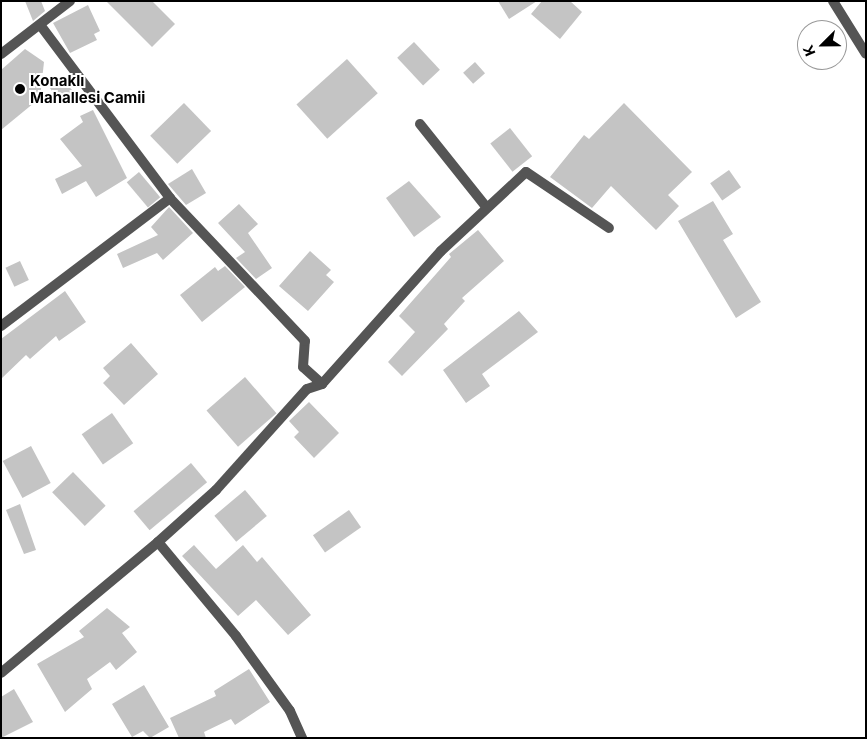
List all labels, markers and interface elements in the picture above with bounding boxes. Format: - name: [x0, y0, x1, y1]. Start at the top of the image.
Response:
- north arrow: [797, 20, 847, 70]
- text: K: [799, 43, 818, 59]
- place label: Konaklı Mahallesi Camii: [30, 71, 145, 106]
- marker: Konaklı Mahallesi Camii: [14, 83, 26, 95]

